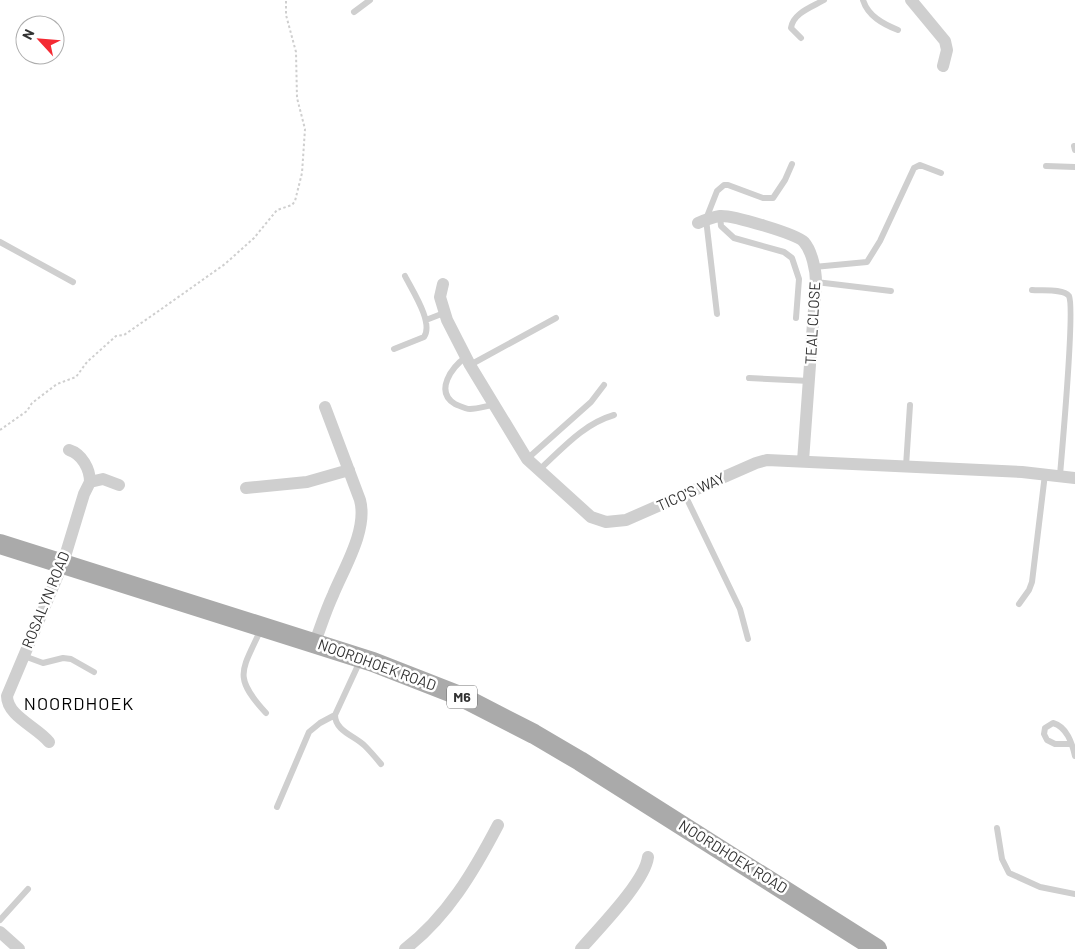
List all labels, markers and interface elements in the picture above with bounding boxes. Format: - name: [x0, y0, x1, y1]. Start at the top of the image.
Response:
- north arrow: [15, 15, 65, 65]
- text: N: [18, 26, 38, 42]
- street label: TEAL CLOSE: [801, 281, 823, 365]
- street label: TICO'S WAY: [654, 468, 728, 514]
- street label: ROSALYN ROAD: [17, 549, 73, 651]
- street label: NOORDHOEK ROAD: [316, 634, 439, 694]
- road number: M6: [447, 686, 477, 709]
- district label: NOORDHOEK: [24, 692, 134, 714]
- street label: NOORDHOEK ROAD: [676, 816, 791, 897]

